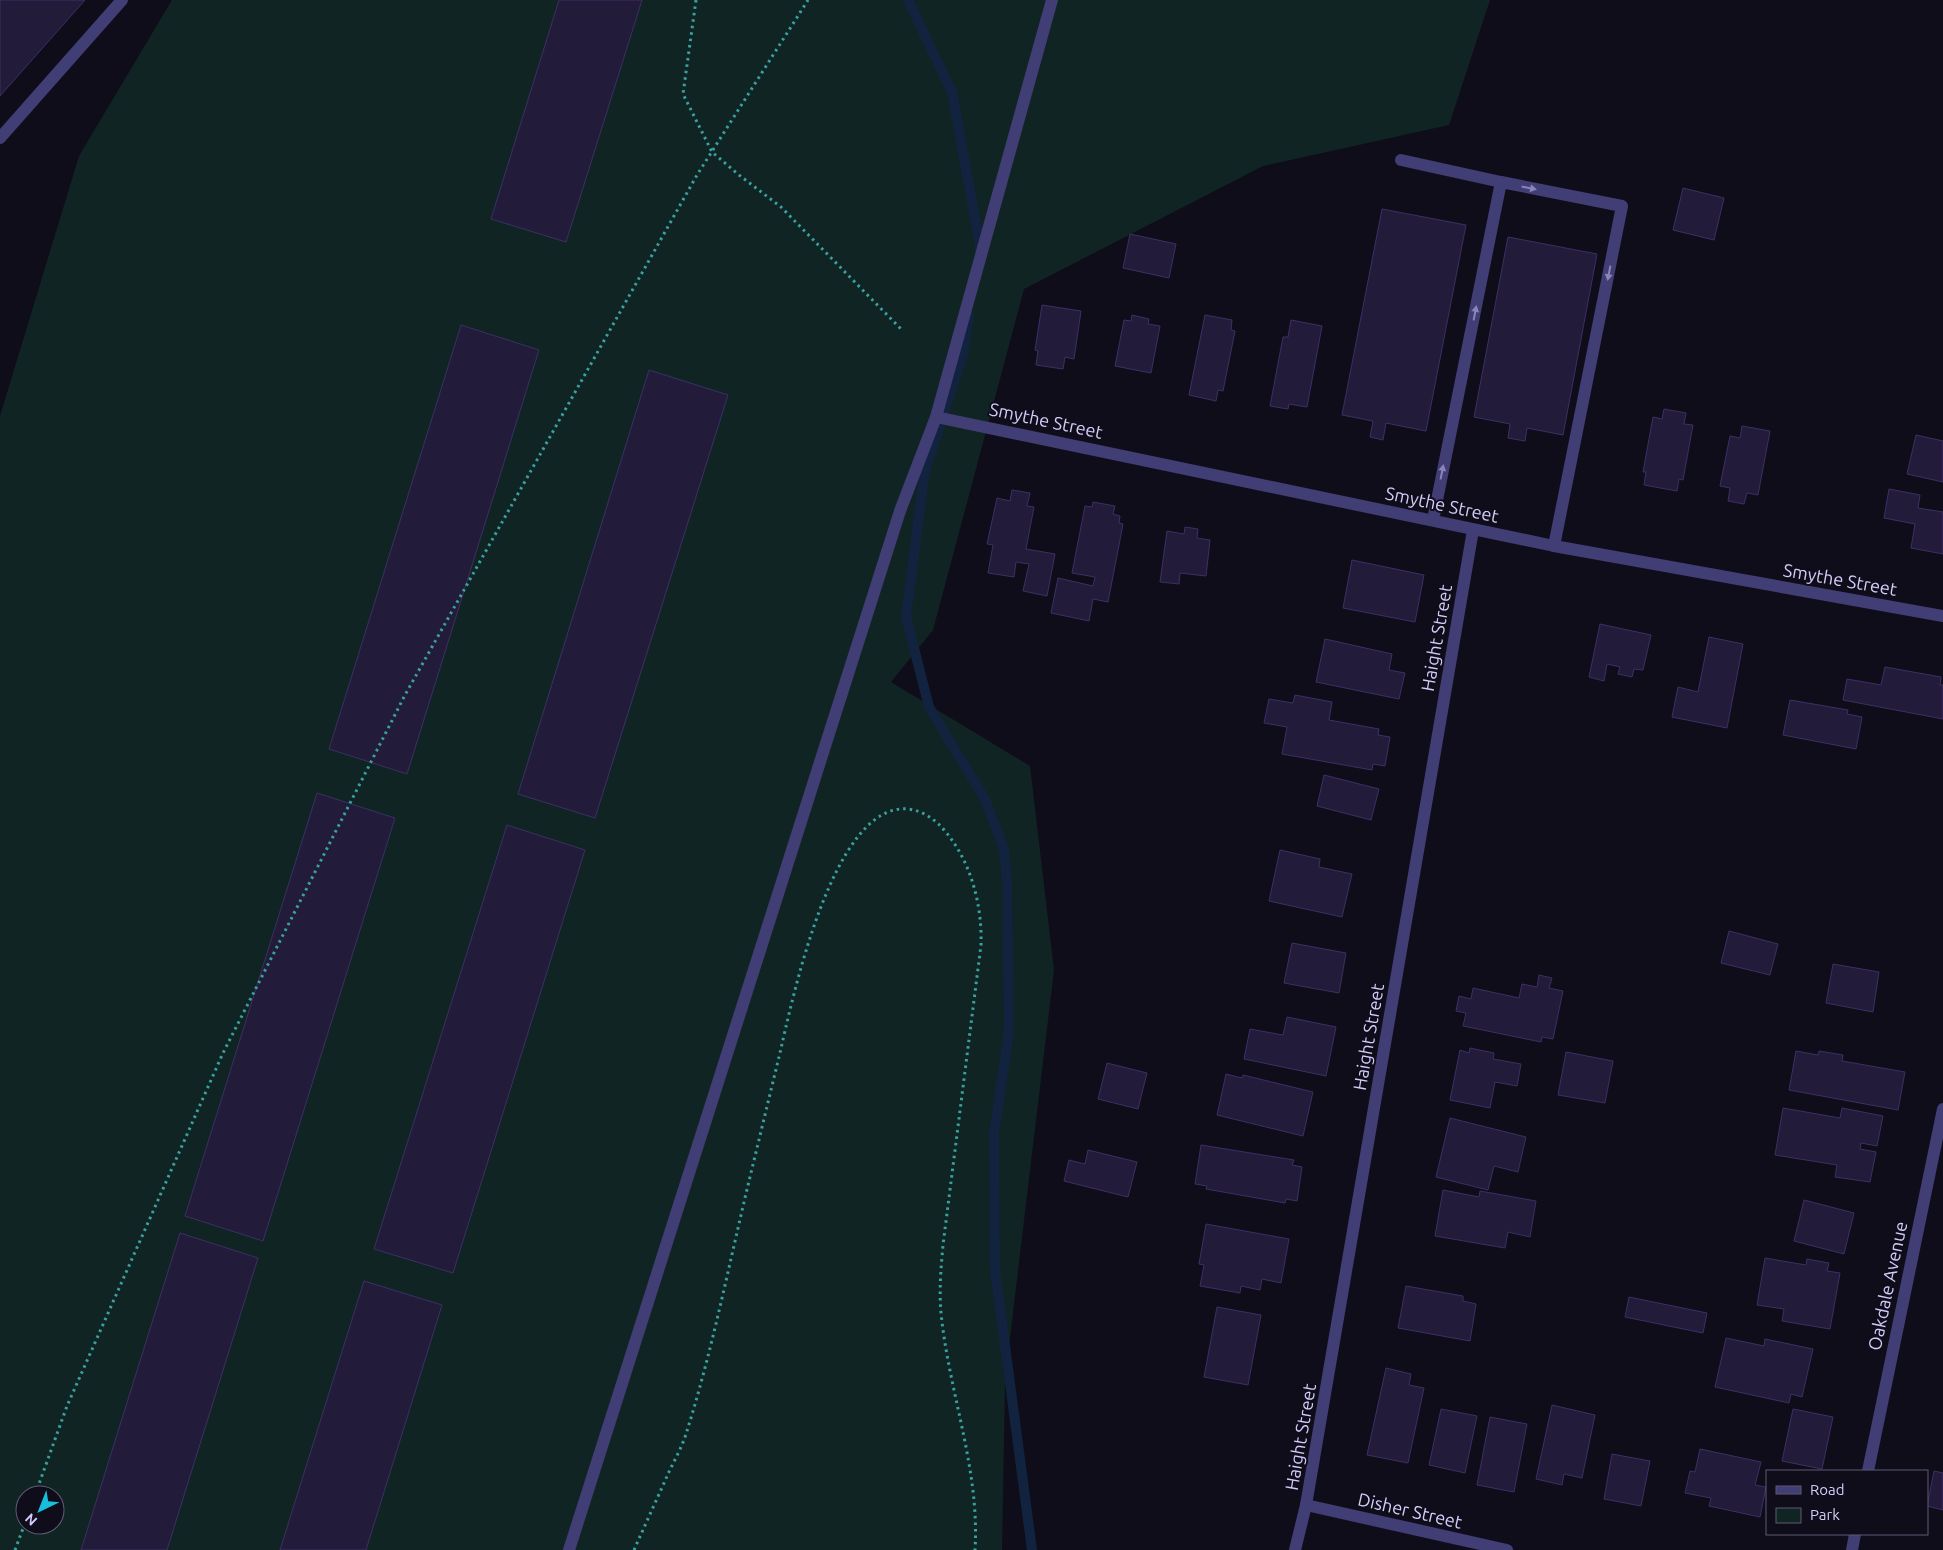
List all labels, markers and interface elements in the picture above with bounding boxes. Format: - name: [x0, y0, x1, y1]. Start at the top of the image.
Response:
- one-way arrow: [1522, 184, 1538, 192]
- one-way arrow: [1604, 265, 1612, 281]
- one-way arrow: [1471, 304, 1479, 320]
- street label: Smythe Street: [988, 398, 1105, 442]
- one-way arrow: [1439, 464, 1447, 480]
- street label: Smythe Street: [1384, 482, 1501, 526]
- street label: Smythe Street: [1782, 559, 1899, 599]
- street label: Haight Street: [1417, 583, 1455, 693]
- street label: Haight Street: [1349, 982, 1387, 1092]
- street label: Oakdale Avenue: [1864, 1220, 1910, 1352]
- street label: Haight Street: [1281, 1382, 1319, 1492]
- legend: [1766, 1470, 1928, 1535]
- text: Road: [1810, 1481, 1845, 1498]
- north arrow: [15, 1485, 65, 1535]
- street label: Disher Street: [1356, 1488, 1464, 1532]
- text: Park: [1810, 1506, 1840, 1523]
- text: N: [22, 1510, 40, 1529]

